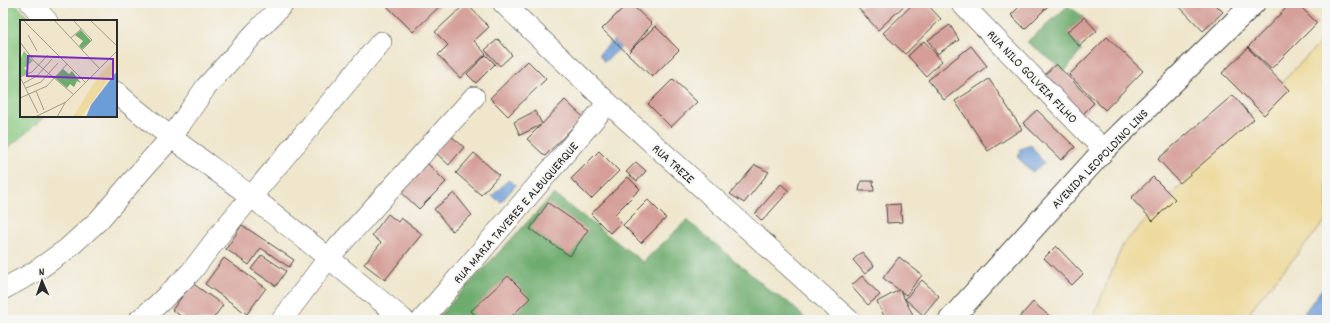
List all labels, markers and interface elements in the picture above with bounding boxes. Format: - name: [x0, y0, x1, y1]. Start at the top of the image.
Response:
- inset map: [20, 20, 117, 117]
- street label: RUA NILO GOLVEIA FILHO: [981, 27, 1081, 129]
- street label: AVENIDA LEOPOLDINO LINS: [1048, 105, 1154, 214]
- street label: RUA MARIA TAVERES E ALBUQUERQUE: [450, 138, 584, 289]
- street label: RUA TREZE: [647, 140, 698, 189]
- north arrow: [22, 261, 62, 301]
- text: N: [39, 265, 45, 281]

